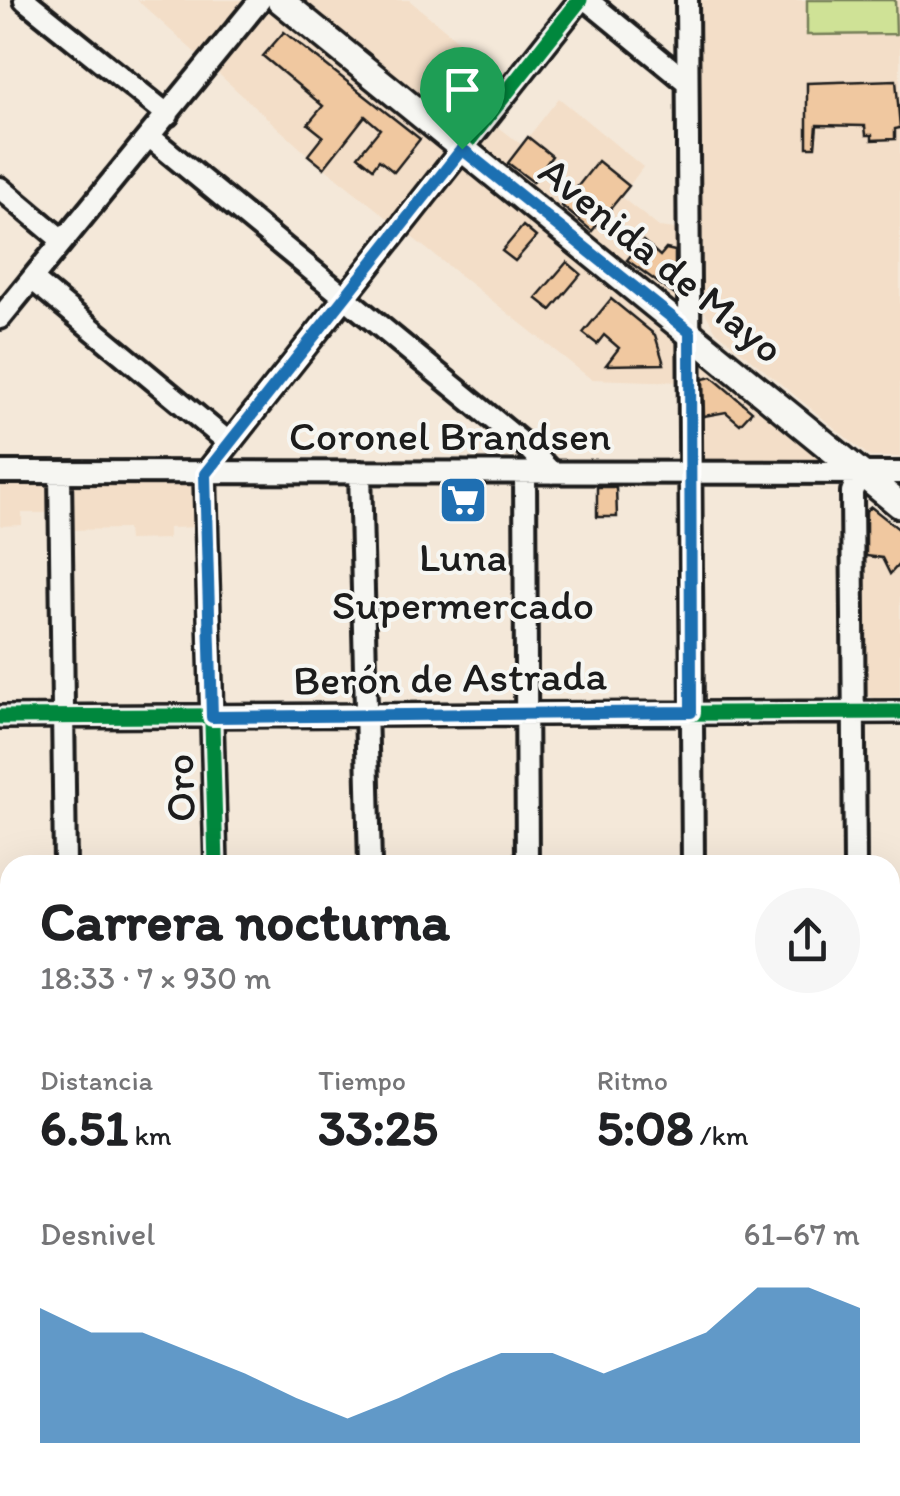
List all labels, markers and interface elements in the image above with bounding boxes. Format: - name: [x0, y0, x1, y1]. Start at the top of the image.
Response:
- pin: [420, 47, 505, 150]
- icon: arrive: [435, 62, 490, 117]
- street label: Avenida de Mayo: [529, 145, 794, 374]
- street label: Coronel Brandsen: [289, 410, 611, 461]
- supermarket icon: Luna Supermercado: [437, 474, 489, 526]
- place label: Luna Supermercado: [332, 531, 594, 630]
- street label: Berón de Astrada: [292, 649, 608, 706]
- street label: Oro: [153, 753, 206, 823]
- text: Carrera nocturna: [40, 888, 450, 954]
- button: share: [755, 888, 860, 993]
- text: 18:33 · 7 × 930 m: [40, 959, 271, 997]
- text: Distancia: [40, 1063, 153, 1097]
- text: Tiempo: [318, 1063, 406, 1097]
- text: Ritmo: [597, 1063, 668, 1097]
- text: 6.51: [40, 1097, 128, 1158]
- text: 33:25: [318, 1097, 438, 1158]
- text: 5:08: [597, 1097, 693, 1158]
- text: km: [128, 1118, 172, 1152]
- text: /km: [693, 1118, 748, 1152]
- text: Desnivel: [40, 1215, 155, 1253]
- text: 61–67 m: [743, 1215, 860, 1253]

